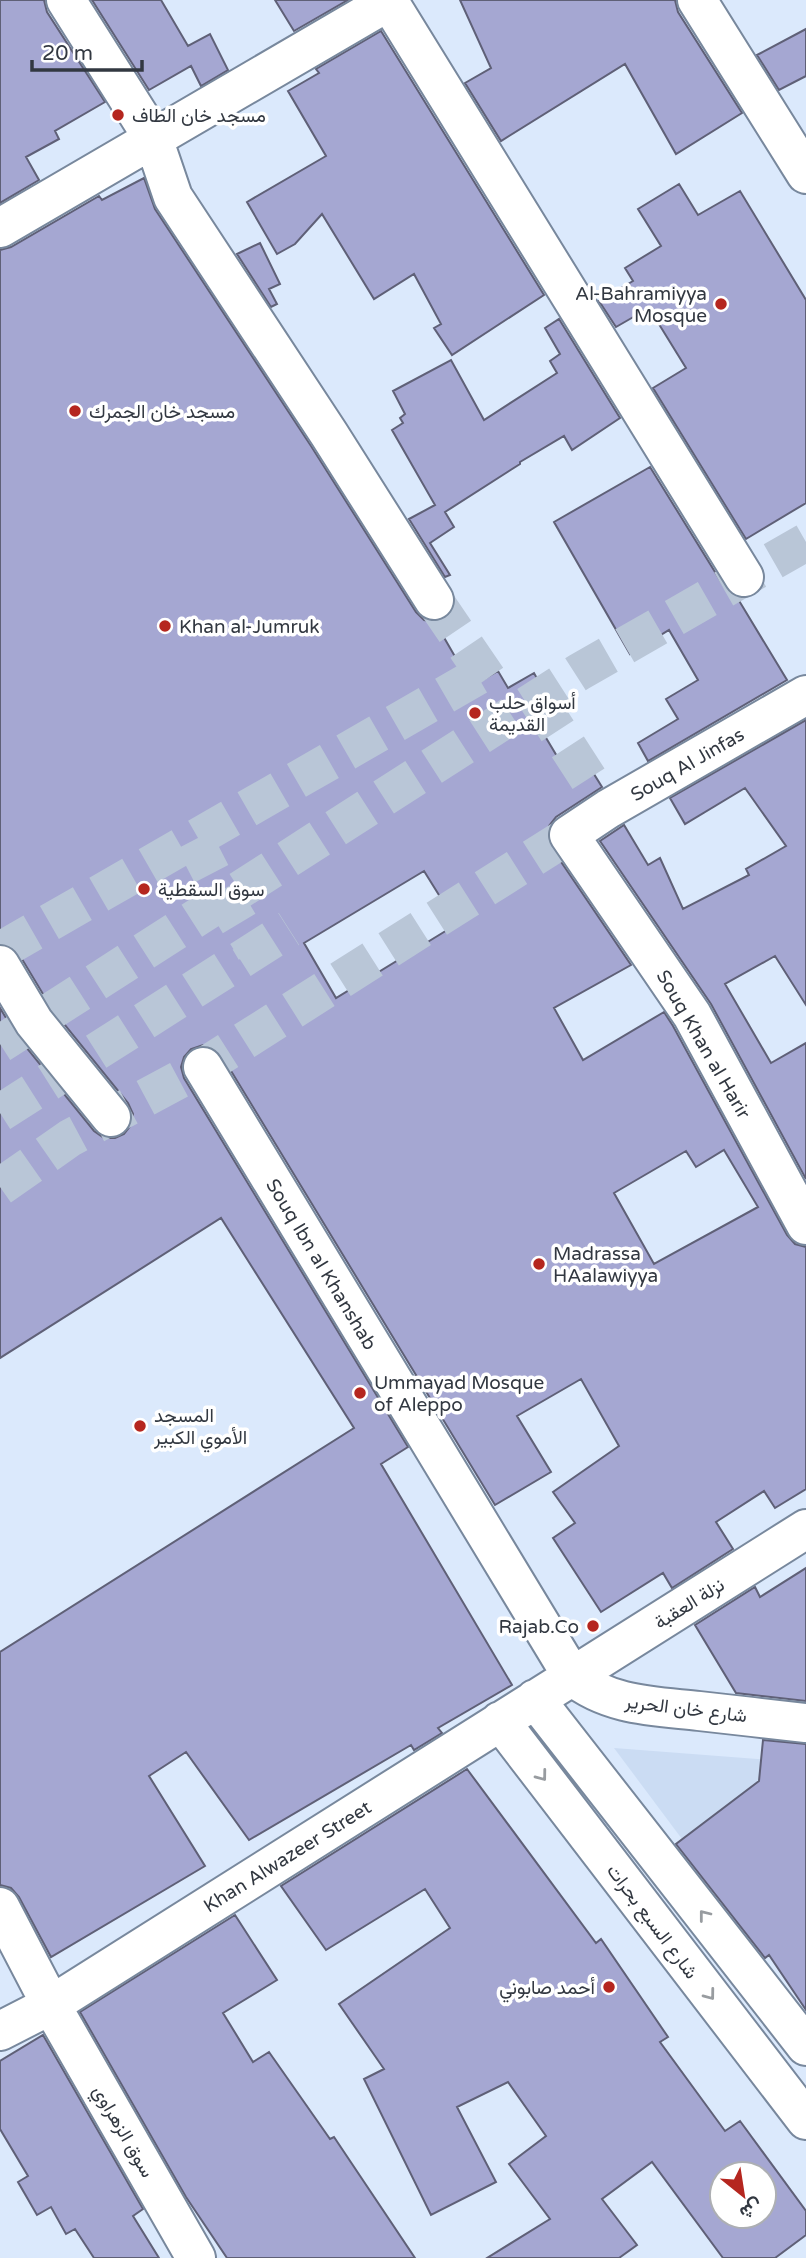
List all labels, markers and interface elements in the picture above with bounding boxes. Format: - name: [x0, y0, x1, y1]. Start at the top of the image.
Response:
- scale bar: [32, 28, 142, 72]
- text: 20 m: [42, 41, 93, 66]
- place label: مسجد خان الطاف: [132, 105, 266, 127]
- marker: مسجد خان الطاف: [110, 107, 126, 123]
- place label: Al-Bahramiyya Mosque: [575, 283, 707, 327]
- marker: Al-Bahramiyya Mosque: [713, 296, 729, 312]
- place label: مسجد خان الجمرك: [89, 401, 235, 423]
- marker: مسجد خان الجمرك: [67, 403, 83, 419]
- place label: Khan al-Jumruk: [179, 616, 320, 638]
- marker: Khan al-Jumruk: [157, 618, 173, 634]
- place label: أسواق حلب القديمة: [489, 692, 576, 736]
- marker: أسواق حلب القديمة: [467, 705, 483, 721]
- street label: Souq Al Jinfas: [627, 724, 748, 806]
- place label: سوق السقطية: [158, 879, 264, 901]
- marker: سوق السقطية: [136, 881, 152, 897]
- street label: Souq Khan al Harir: [652, 966, 755, 1123]
- street label: Souq Ibn al Khanshab: [261, 1175, 381, 1354]
- place label: Madrassa HAalawiyya: [553, 1243, 658, 1287]
- marker: Madrassa HAalawiyya: [531, 1256, 547, 1272]
- place label: Ummayad Mosque of Aleppo: [374, 1372, 544, 1416]
- marker: Ummayad Mosque of Aleppo: [352, 1385, 368, 1401]
- place label: المسجد الأموي الكبير: [153, 1405, 247, 1453]
- marker: المسجد الأموي الكبير: [132, 1418, 148, 1434]
- street label: نزلة العقبة: [650, 1574, 729, 1634]
- place label: Rajab.Co: [499, 1616, 579, 1638]
- marker: Rajab.Co: [585, 1618, 601, 1634]
- street label: شارع خان الحرير: [623, 1690, 748, 1728]
- one-way arrow: [533, 1768, 546, 1780]
- street label: Khan Alwazeer Street: [200, 1796, 375, 1917]
- street label: شارع السبع بحرات: [600, 1860, 702, 1984]
- one-way arrow: [699, 1911, 712, 1923]
- place label: أحمد صابوني: [499, 1977, 595, 2003]
- marker: أحمد صابوني: [601, 1979, 617, 1995]
- one-way arrow: [702, 1987, 714, 2000]
- street label: سوق الزهراوي: [84, 2082, 158, 2184]
- north arrow: [708, 2160, 778, 2230]
- text: ش: [735, 2194, 766, 2224]

